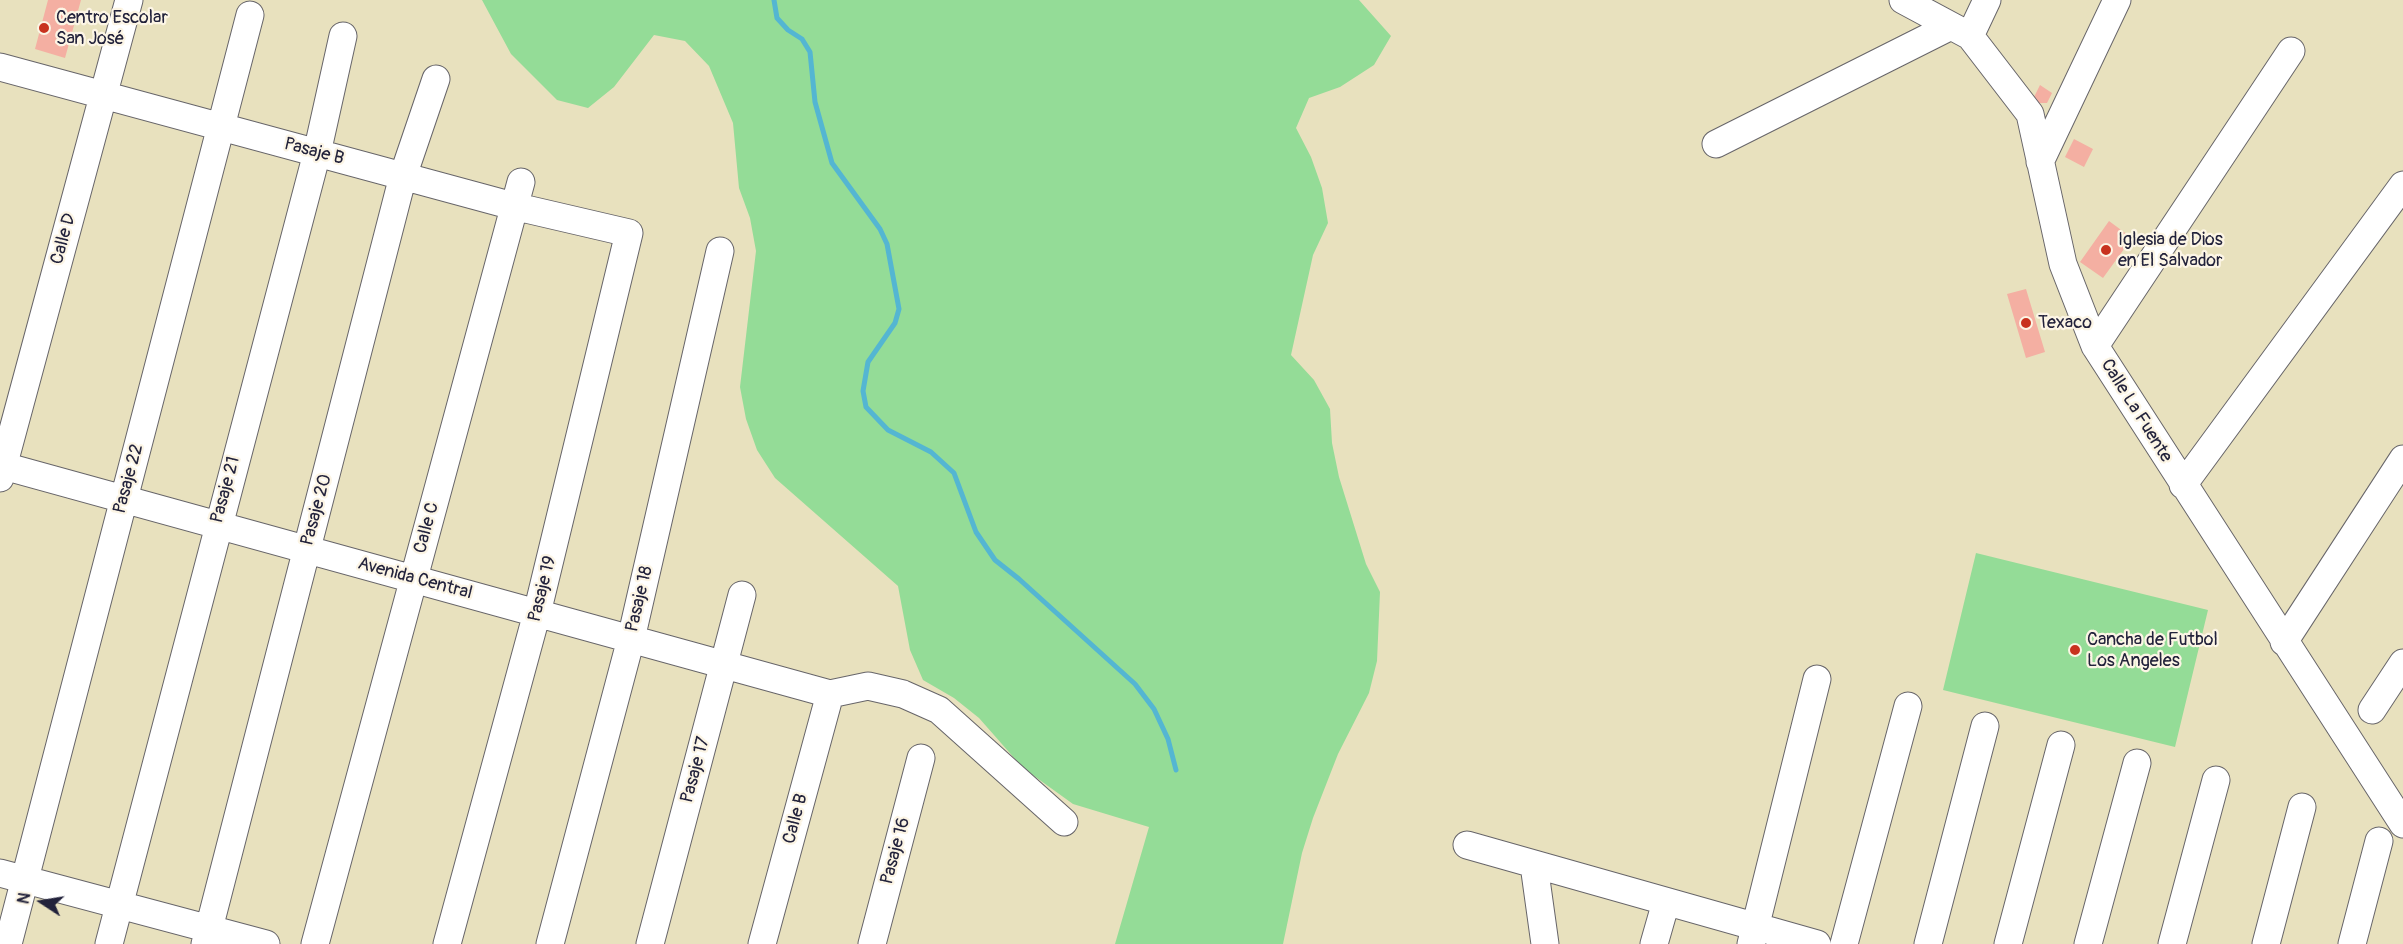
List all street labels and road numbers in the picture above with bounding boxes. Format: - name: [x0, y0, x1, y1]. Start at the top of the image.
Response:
- street label: Pasaje B: [282, 134, 346, 170]
- street label: Calle D: [47, 211, 81, 267]
- street label: Calle La Fuente: [2096, 355, 2176, 467]
- street label: Pasaje 22: [109, 442, 149, 516]
- street label: Pasaje 21: [207, 454, 245, 526]
- street label: Pasaje 20: [297, 472, 337, 548]
- street label: Calle C: [410, 500, 444, 556]
- street label: Avenida Central: [355, 553, 475, 605]
- street label: Pasaje 19: [524, 554, 562, 624]
- street label: Pasaje 18: [622, 564, 658, 634]
- street label: Pasaje 17: [677, 735, 715, 805]
- street label: Calle B: [779, 792, 813, 846]
- street label: Pasaje 16: [877, 815, 915, 887]

